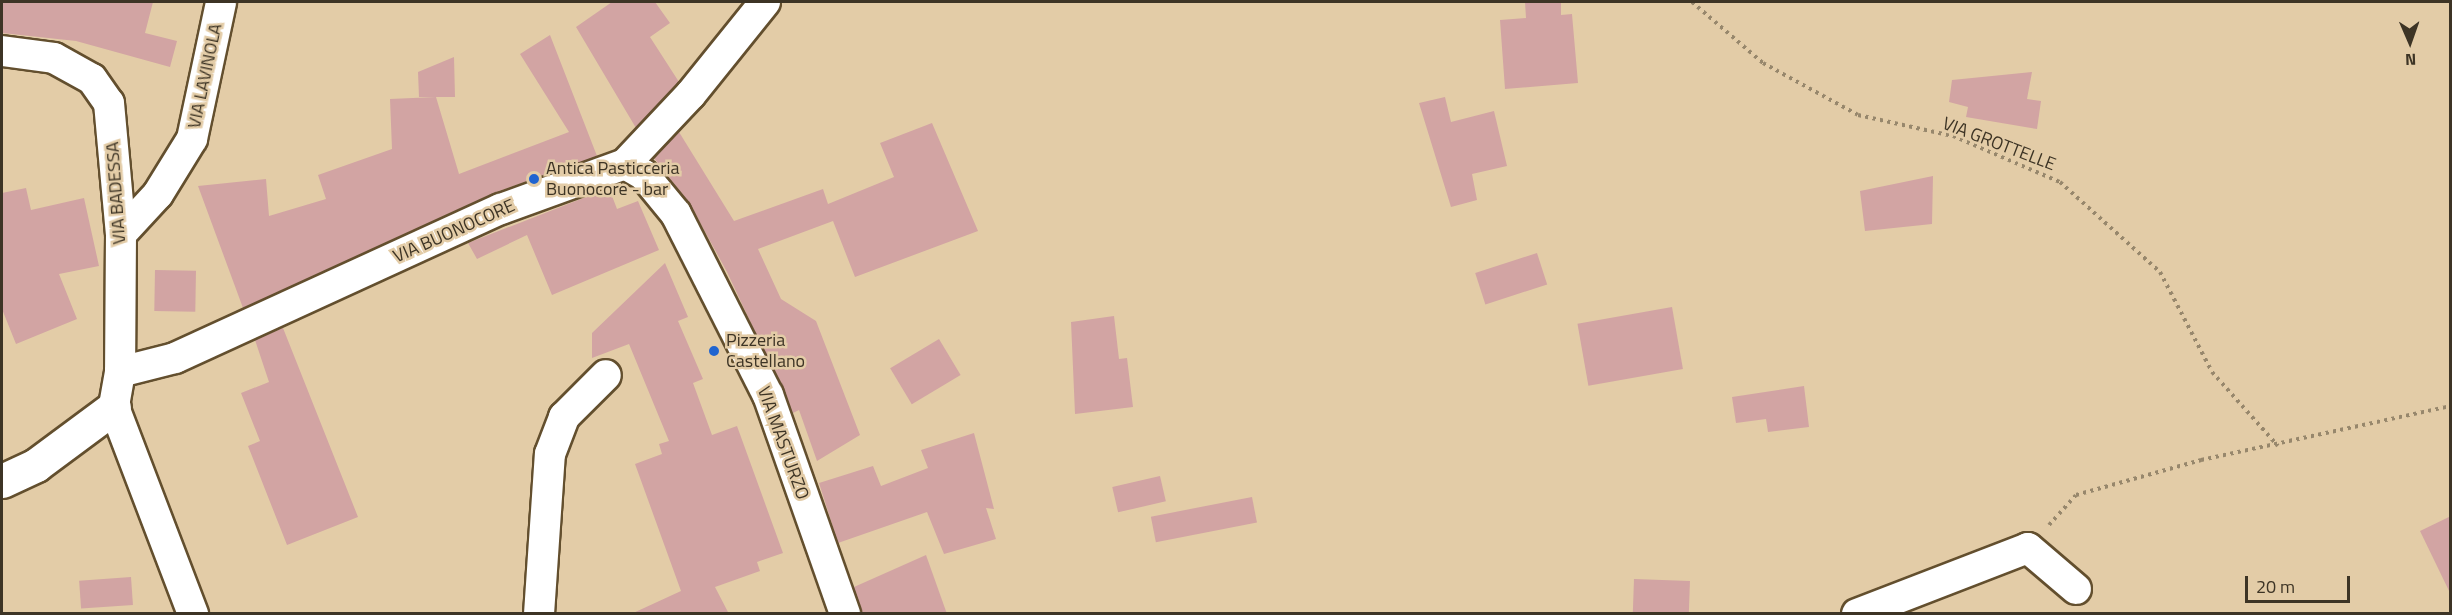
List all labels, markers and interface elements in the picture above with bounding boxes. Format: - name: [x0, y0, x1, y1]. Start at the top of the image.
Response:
- north arrow: [2380, 12, 2440, 72]
- street label: VIA LAVINOLA: [183, 22, 227, 130]
- text: N: [2405, 48, 2417, 72]
- street label: VIA GROTTELLE: [1939, 113, 2059, 175]
- street label: VIA BADESSA: [102, 141, 130, 245]
- place label: Antica Pasticceria Buonocore - bar: [546, 158, 679, 201]
- marker: Antica Pasticceria Buonocore - bar: [527, 172, 541, 186]
- street label: VIA BUONOCORE: [390, 195, 518, 267]
- place label: Pizzeria Castellano: [726, 330, 805, 372]
- marker: Pizzeria Castellano: [707, 344, 721, 358]
- street label: VIA MASTURZO: [753, 384, 813, 502]
- scale bar: [2248, 564, 2353, 602]
- text: 20 m: [2256, 573, 2295, 600]

